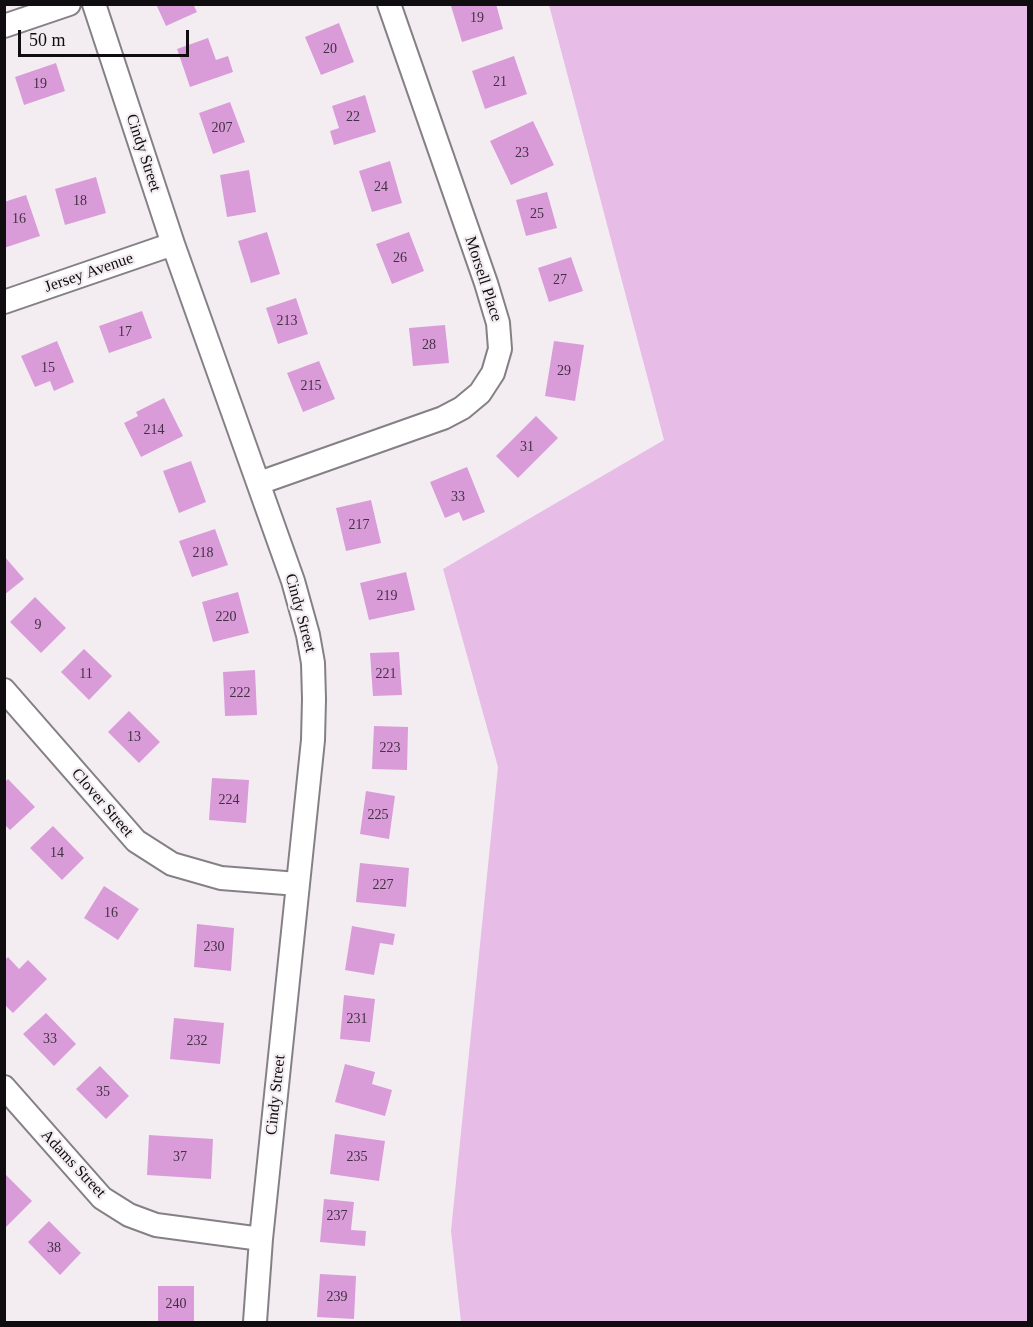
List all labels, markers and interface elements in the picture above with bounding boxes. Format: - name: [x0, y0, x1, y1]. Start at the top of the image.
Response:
- house number: 19: [470, 10, 484, 26]
- scale bar: [21, 18, 192, 56]
- text: 50 m: [29, 30, 66, 50]
- house number: 20: [323, 41, 337, 57]
- house number: 21: [493, 74, 507, 90]
- house number: 19: [33, 76, 47, 92]
- house number: 22: [346, 109, 360, 125]
- street label: Cindy Street: [121, 112, 165, 194]
- house number: 207: [212, 120, 232, 136]
- house number: 23: [515, 145, 529, 161]
- house number: 24: [374, 179, 388, 195]
- house number: 18: [73, 193, 87, 209]
- house number: 25: [530, 206, 544, 222]
- house number: 16: [12, 211, 26, 227]
- street label: Morsell Place: [460, 234, 506, 324]
- street label: Jersey Avenue: [42, 249, 136, 297]
- house number: 26: [393, 250, 407, 266]
- house number: 27: [553, 272, 567, 288]
- house number: 213: [276, 313, 298, 329]
- house number: 17: [118, 324, 132, 340]
- house number: 28: [422, 337, 436, 353]
- house number: 15: [41, 360, 55, 376]
- house number: 29: [557, 363, 571, 379]
- house number: 215: [300, 378, 322, 394]
- house number: 214: [144, 422, 164, 438]
- house number: 31: [520, 439, 534, 455]
- house number: 33: [451, 489, 465, 505]
- house number: 217: [348, 517, 370, 533]
- house number: 218: [192, 545, 214, 561]
- street label: Cindy Street: [280, 572, 320, 654]
- house number: 219: [376, 588, 398, 604]
- house number: 220: [216, 609, 236, 625]
- house number: 9: [34, 617, 42, 633]
- house number: 11: [79, 666, 93, 682]
- house number: 221: [376, 666, 396, 682]
- house number: 222: [230, 685, 250, 701]
- house number: 13: [127, 729, 141, 745]
- house number: 223: [380, 740, 400, 756]
- street label: Clover Street: [67, 765, 137, 841]
- house number: 224: [218, 792, 240, 808]
- house number: 225: [368, 807, 388, 823]
- house number: 14: [50, 845, 64, 861]
- house number: 227: [372, 877, 394, 893]
- house number: 16: [104, 905, 118, 921]
- house number: 230: [204, 939, 224, 955]
- house number: 231: [346, 1011, 368, 1027]
- house number: 33: [43, 1031, 57, 1047]
- house number: 232: [186, 1033, 208, 1049]
- street label: Cindy Street: [262, 1054, 290, 1136]
- house number: 35: [96, 1084, 110, 1100]
- street label: Adams Street: [36, 1126, 110, 1202]
- house number: 37: [173, 1149, 187, 1165]
- house number: 235: [346, 1149, 368, 1165]
- house number: 237: [326, 1208, 348, 1224]
- house number: 38: [47, 1240, 61, 1256]
- house number: 239: [326, 1289, 348, 1305]
- house number: 240: [166, 1296, 186, 1312]

